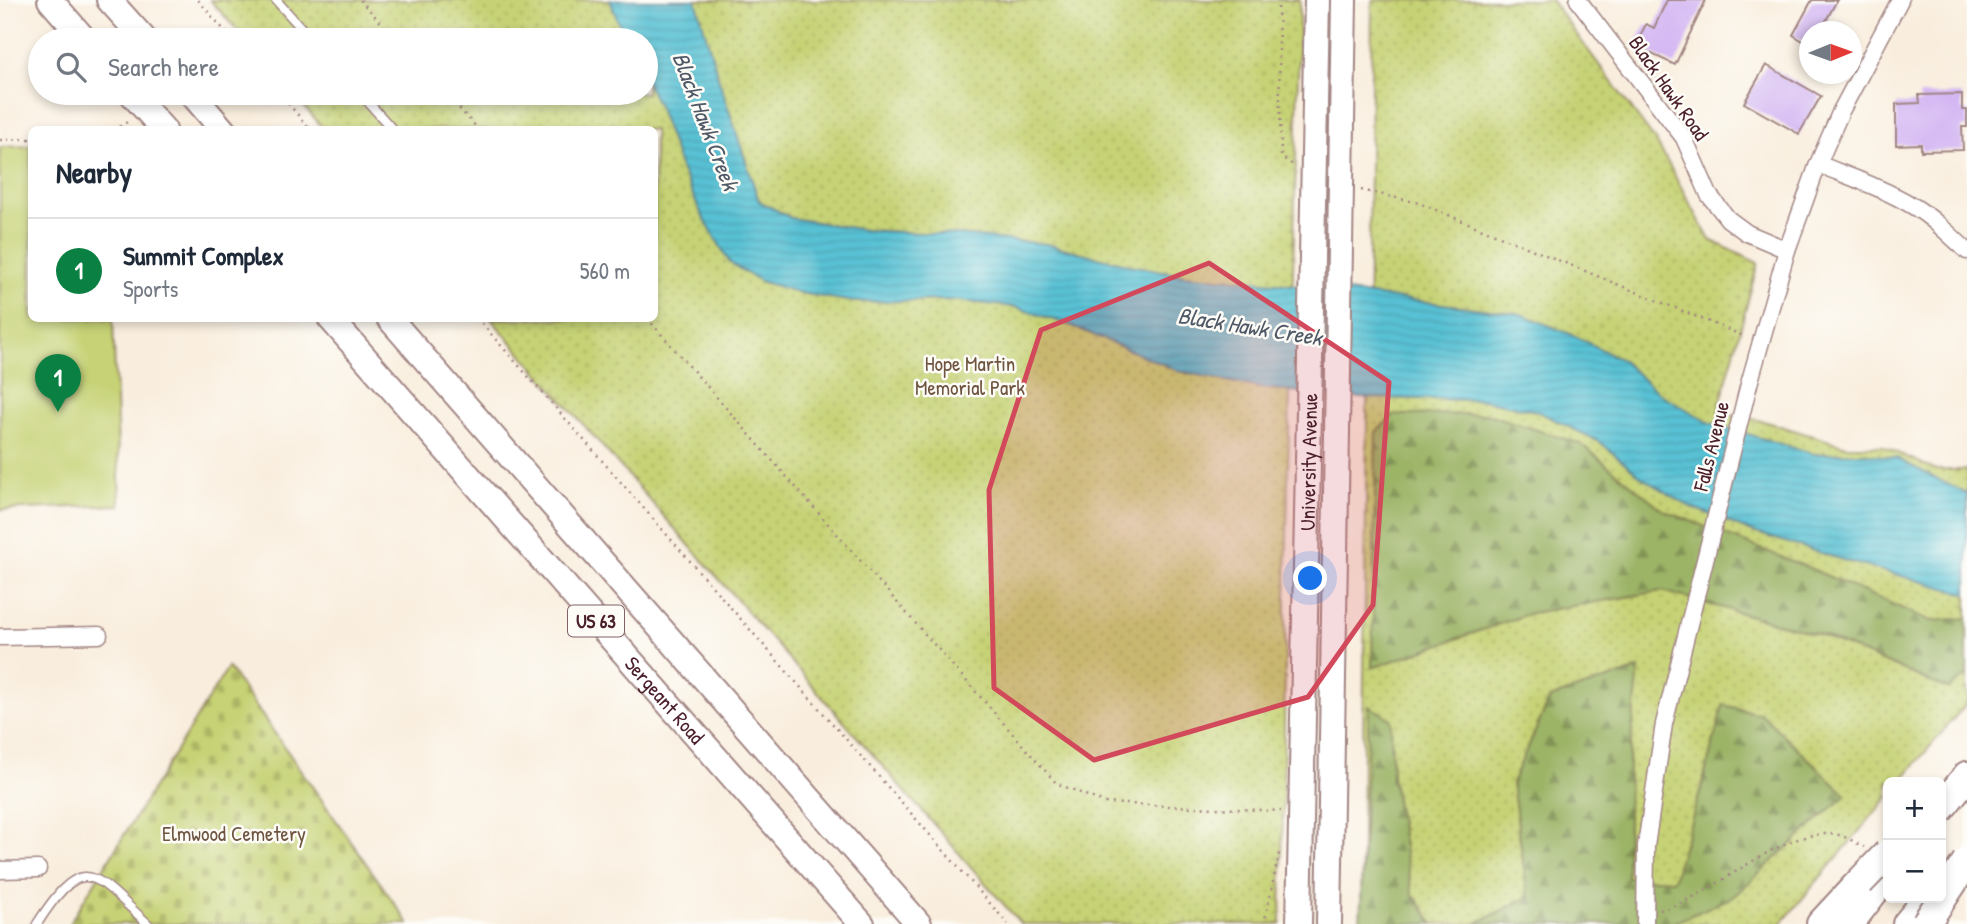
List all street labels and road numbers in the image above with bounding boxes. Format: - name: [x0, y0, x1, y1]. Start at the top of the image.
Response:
- street label: Black Hawk Road: [1622, 30, 1716, 146]
- street label: University Avenue: [1292, 393, 1324, 531]
- street label: Falls Avenue: [1686, 398, 1736, 495]
- road number: US 63: [568, 606, 624, 636]
- street label: Sergeant Road: [619, 650, 712, 750]

